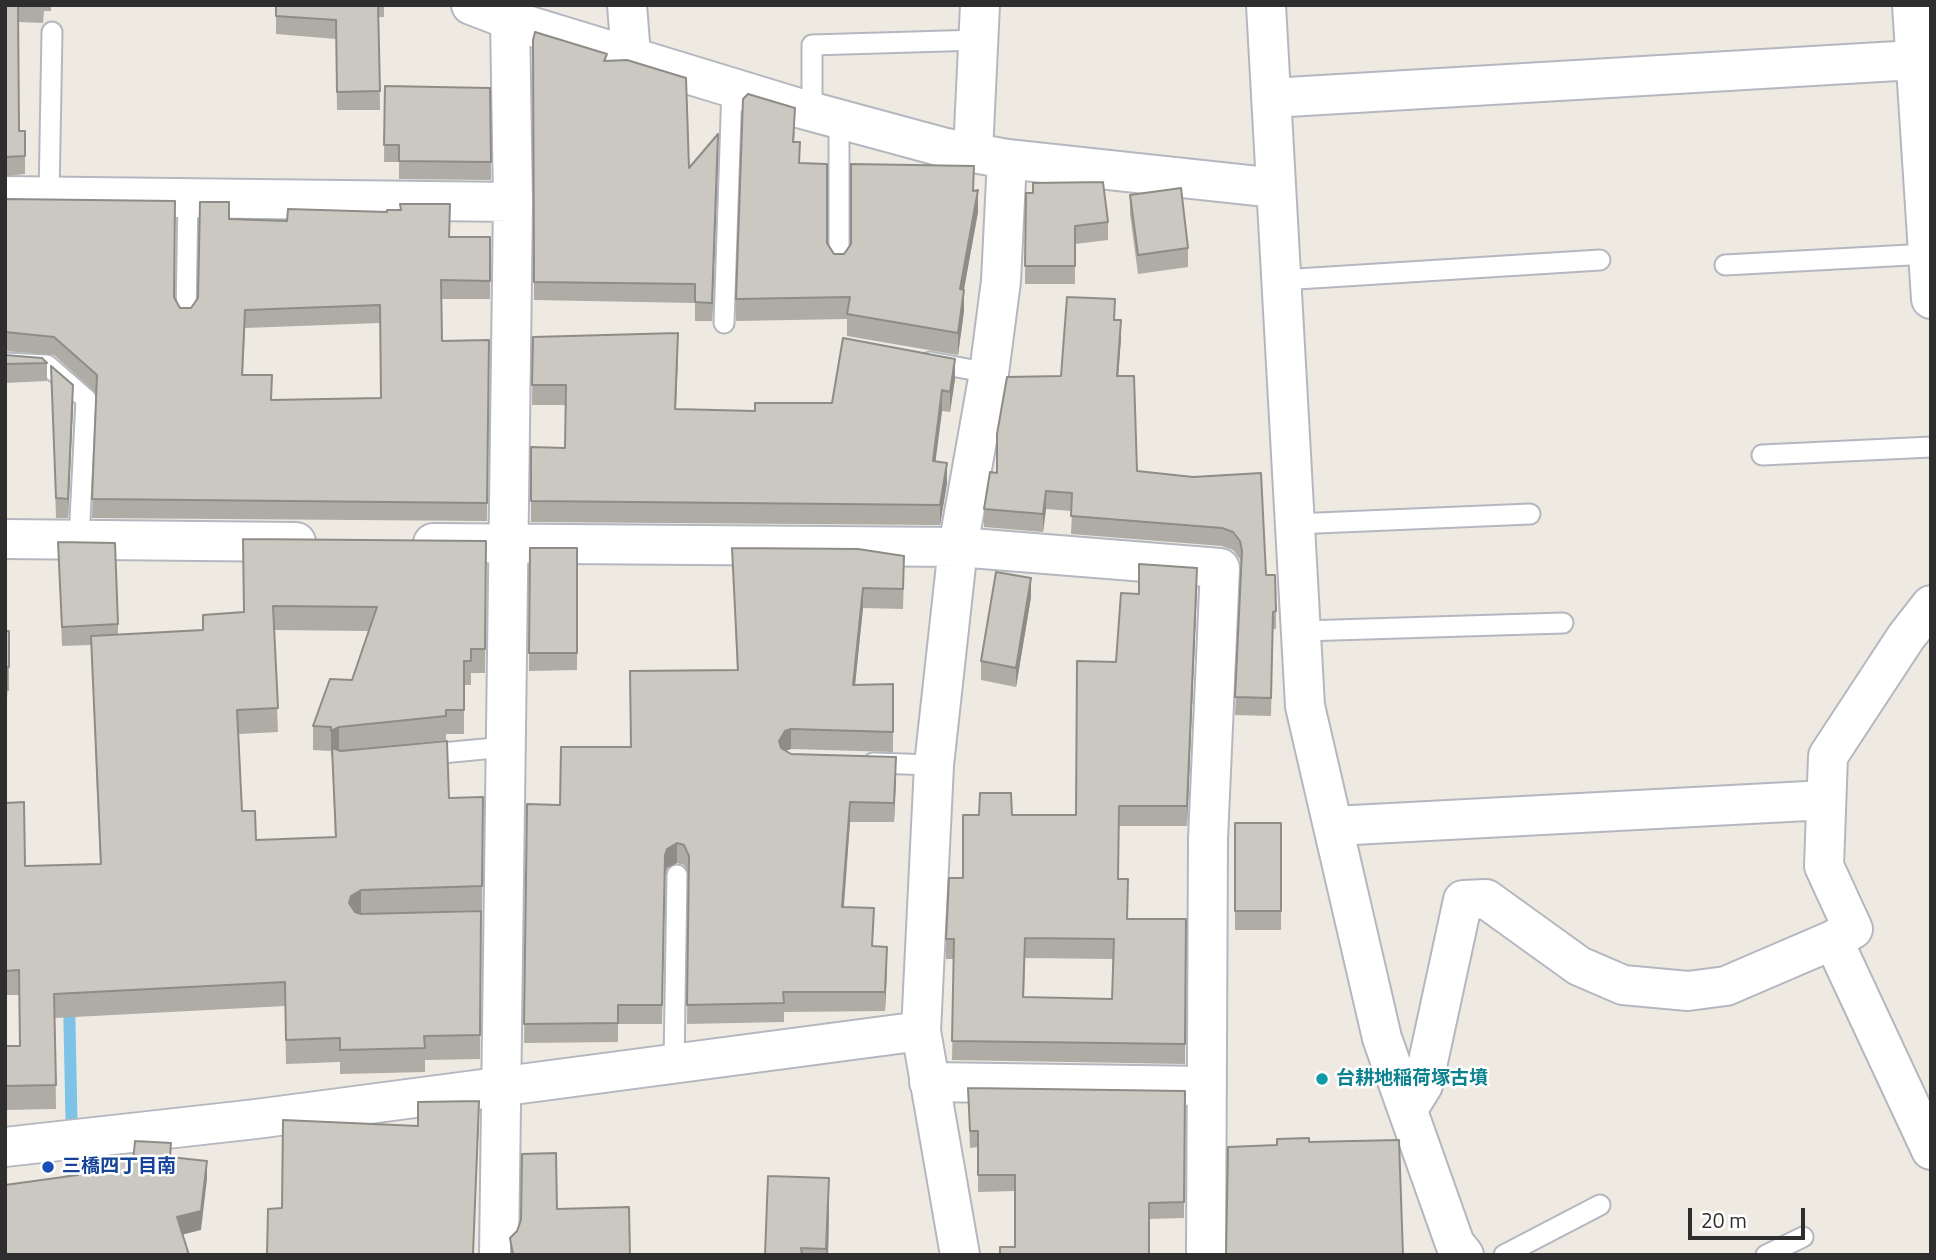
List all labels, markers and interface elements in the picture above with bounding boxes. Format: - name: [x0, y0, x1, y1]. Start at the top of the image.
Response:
- place label: 台耕地稲荷塚古墳: [1336, 1068, 1488, 1090]
- marker: 台耕地稲荷塚古墳: [1314, 1071, 1330, 1087]
- place label: 三橋四丁目南: [62, 1156, 176, 1178]
- marker: 三橋四丁目南: [40, 1159, 56, 1175]
- scale bar: [1691, 1194, 1808, 1238]
- text: 20 m: [1701, 1204, 1747, 1236]

